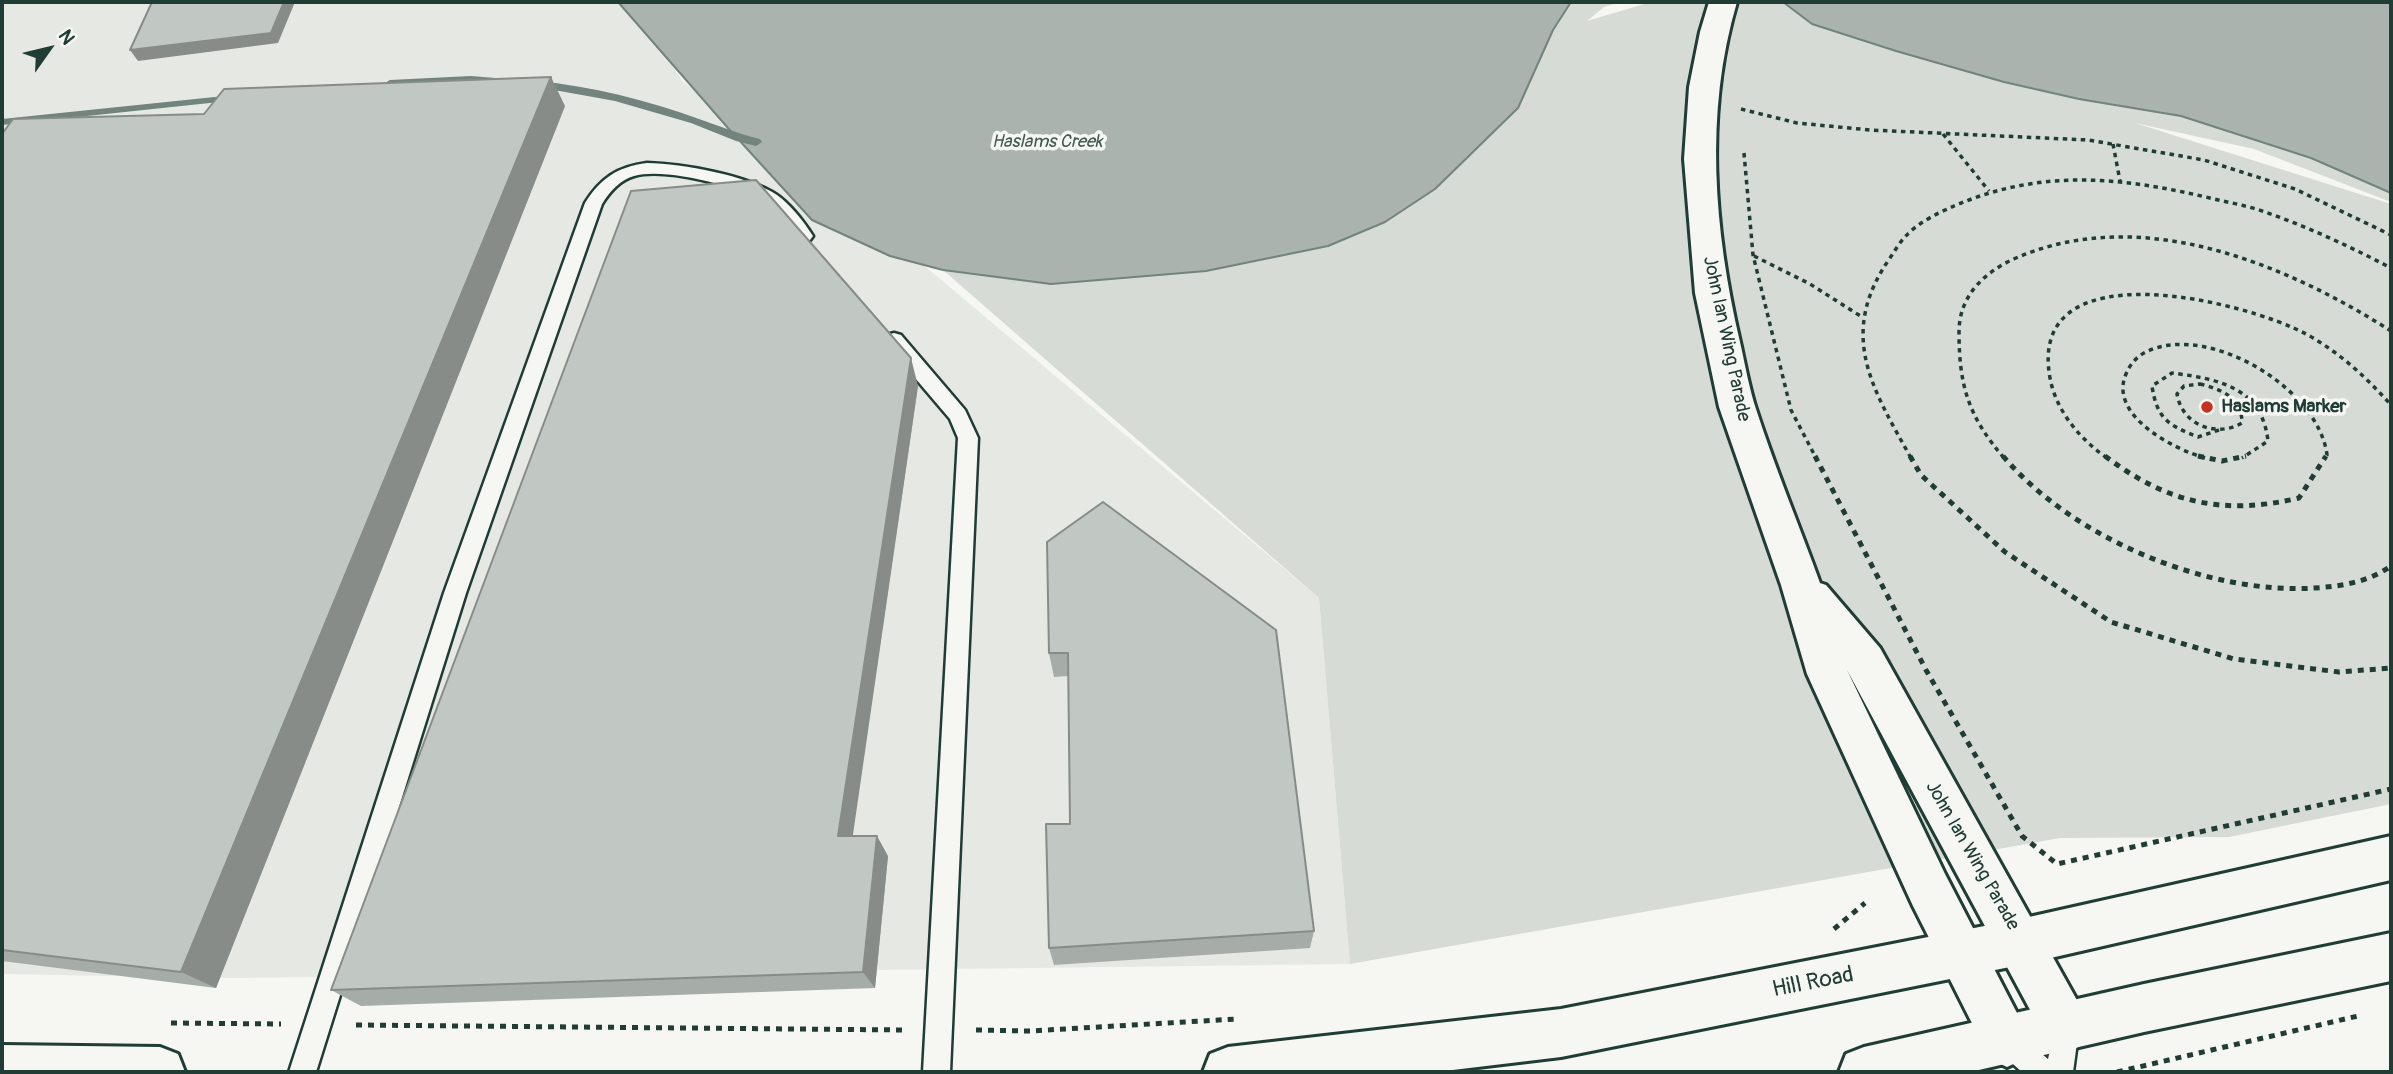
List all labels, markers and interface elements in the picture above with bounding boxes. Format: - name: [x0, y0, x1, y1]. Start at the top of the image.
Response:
- north arrow: [14, 14, 84, 84]
- text: N: [53, 25, 80, 49]
- water label: Haslams Creek: [992, 131, 1102, 153]
- street label: John Ian Wing Parade: [1697, 254, 1755, 424]
- place label: Haslams Marker: [2221, 396, 2346, 418]
- marker: Haslams Marker: [2199, 399, 2215, 415]
- street label: John Ian Wing Parade: [1920, 777, 2024, 935]
- street label: Hill Road: [1770, 962, 1856, 1004]

